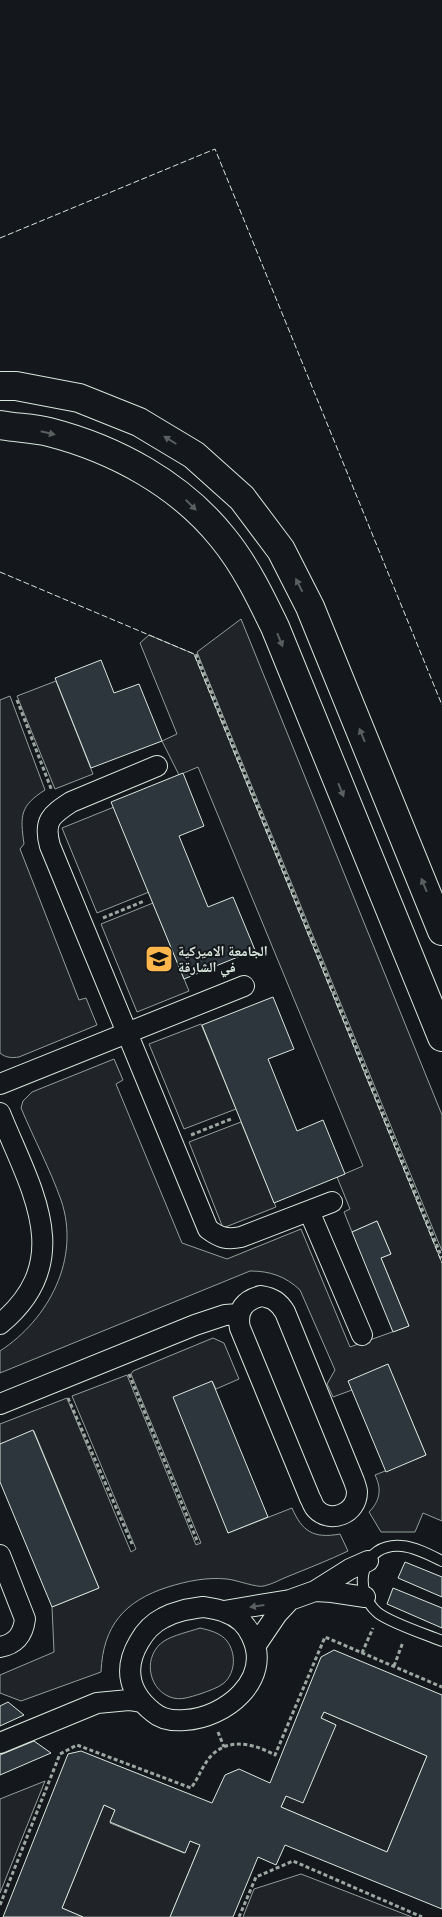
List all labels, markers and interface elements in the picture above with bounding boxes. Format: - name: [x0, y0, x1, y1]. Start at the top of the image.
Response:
- one-way arrow: [41, 429, 56, 437]
- one-way arrow: [163, 436, 176, 445]
- one-way arrow: [185, 499, 197, 511]
- one-way arrow: [295, 578, 303, 593]
- one-way arrow: [276, 633, 284, 648]
- one-way arrow: [358, 728, 366, 742]
- one-way arrow: [338, 783, 346, 797]
- one-way arrow: [419, 878, 427, 893]
- place label: الجامعة الاميركية في الشارقة: [178, 942, 268, 978]
- school or university icon: الجامعة الاميركية في الشارقة: [144, 944, 174, 974]
- one-way arrow: [249, 1602, 265, 1610]

